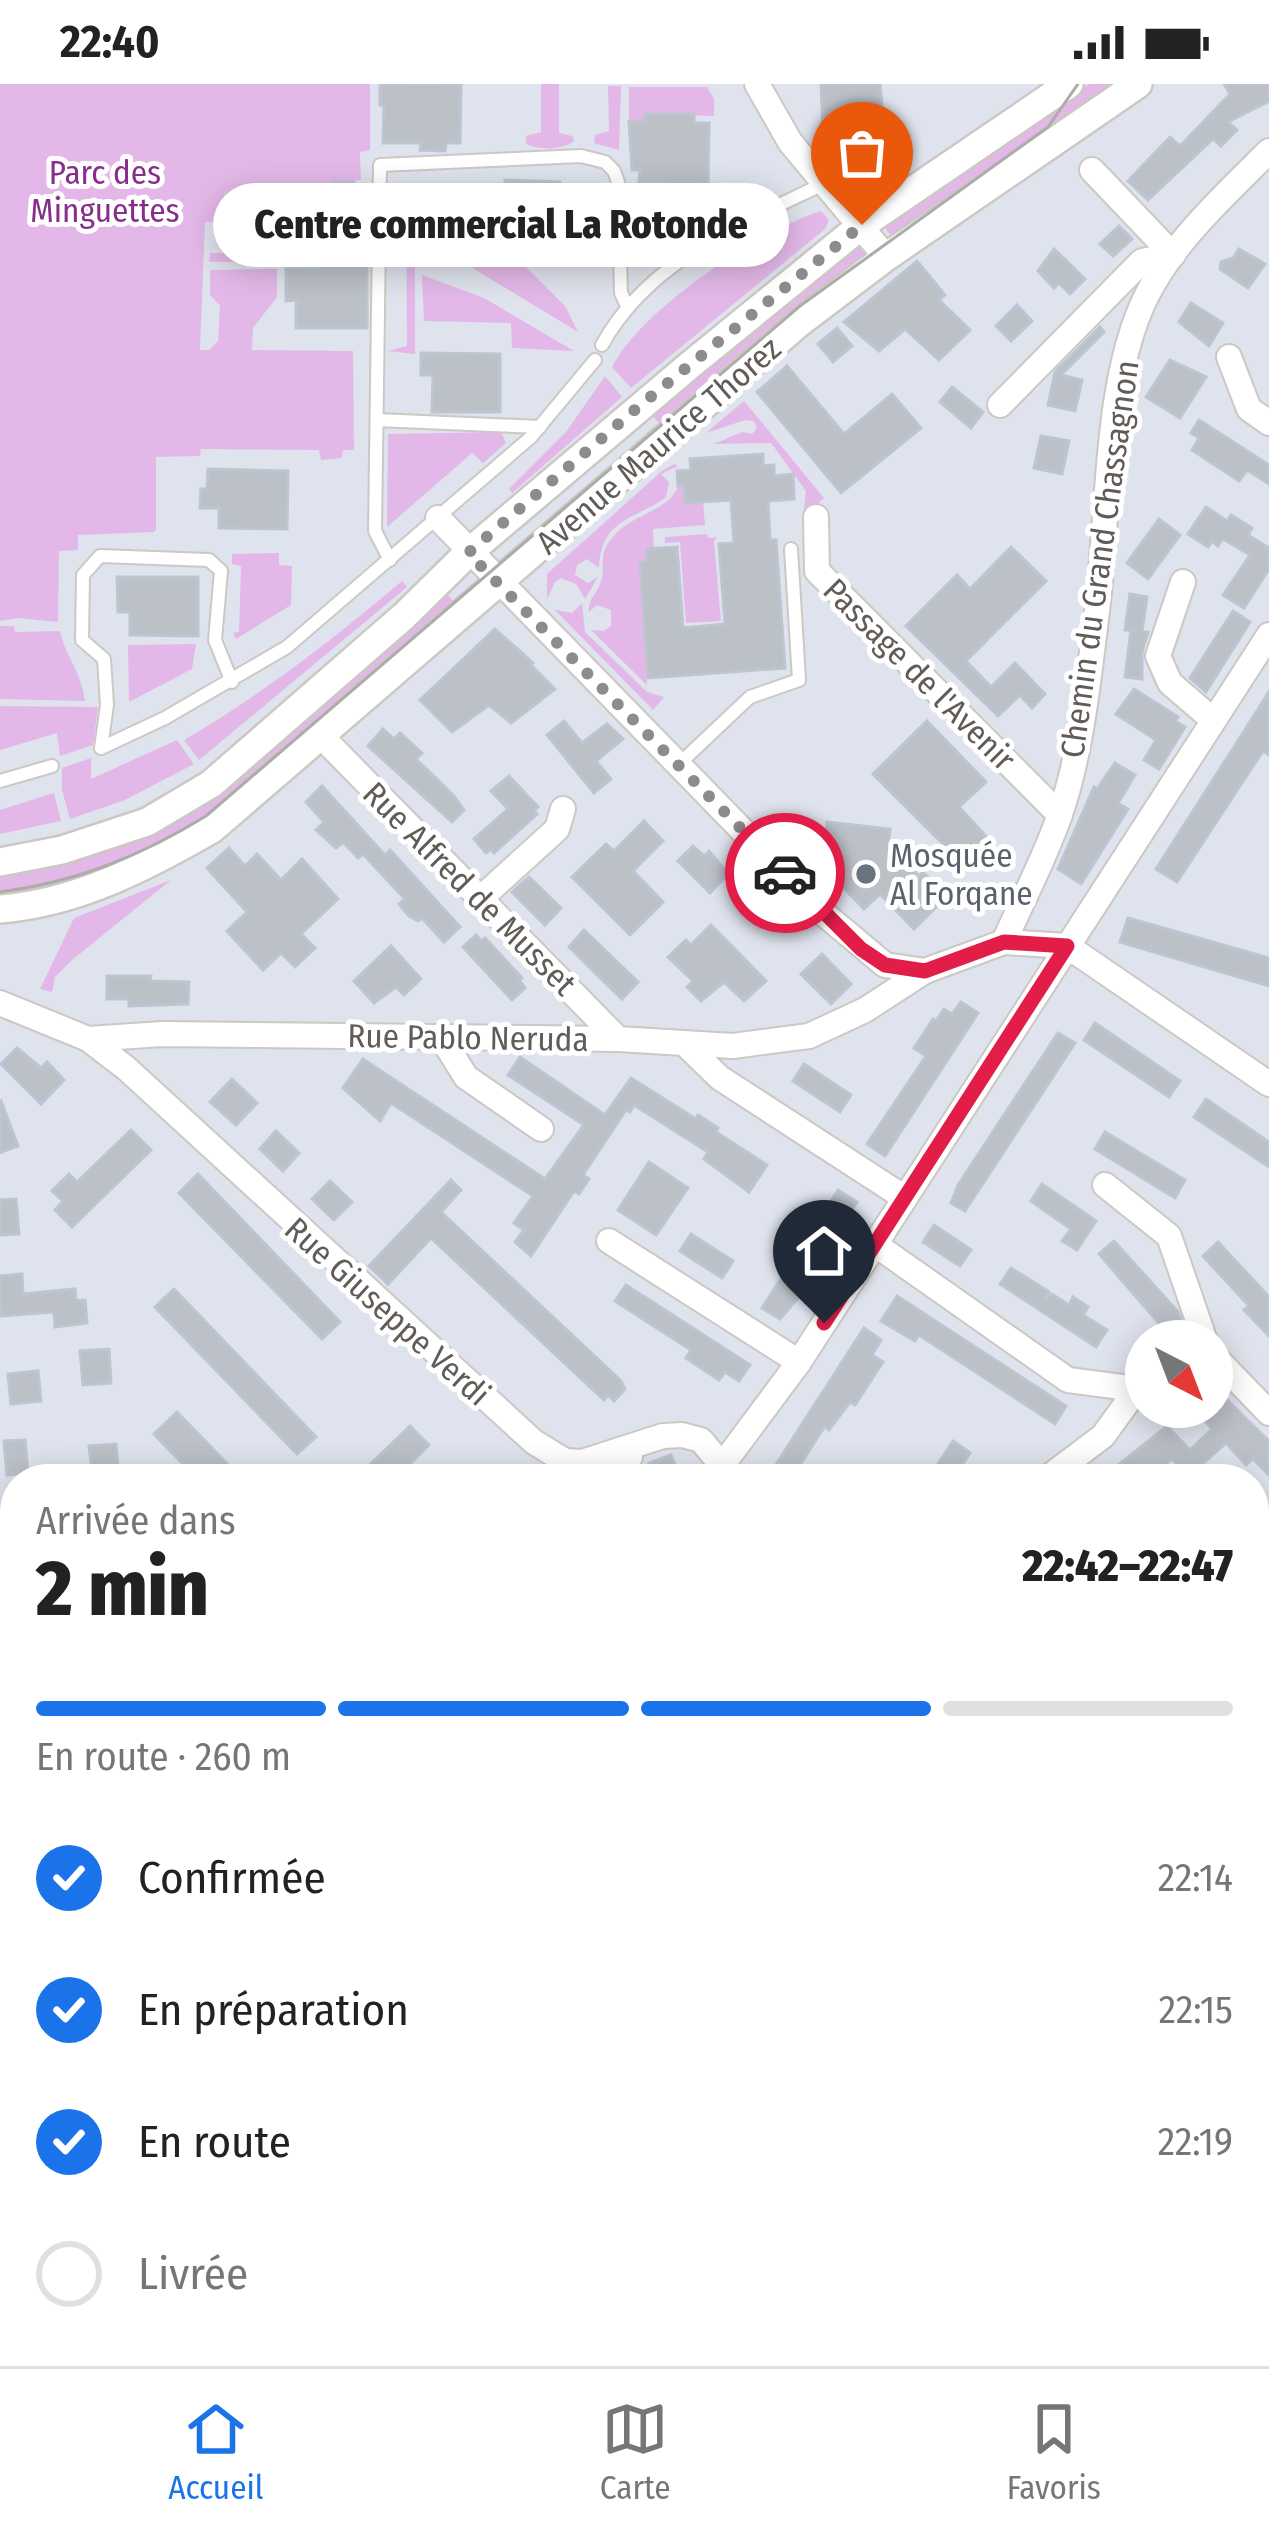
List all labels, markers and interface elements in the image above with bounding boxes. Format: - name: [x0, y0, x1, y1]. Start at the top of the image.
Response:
- text: 22:40: [60, 15, 159, 69]
- pin: [811, 102, 913, 225]
- icon: bag: [829, 120, 895, 186]
- park label: Parc des Minguettes: [30, 153, 180, 231]
- callout: Centre commercial La Rotonde: [214, 183, 790, 267]
- text: Centre commercial La Rotonde: [254, 202, 748, 248]
- street label: Avenue Maurice Thorez: [528, 329, 789, 563]
- street label: Chemin du Grand Chassagnon: [1052, 358, 1148, 760]
- street label: Passage de l'Avenir: [815, 570, 1024, 779]
- street label: Rue Alfred de Musset: [354, 774, 584, 1004]
- courier: [725, 813, 845, 933]
- place label: Mosquée Al Forqane: [890, 836, 1033, 914]
- icon: car: [752, 840, 818, 906]
- marker: Mosquée Al Forqane: [853, 861, 879, 887]
- street label: Rue Pablo Neruda: [347, 1016, 589, 1060]
- pin: [773, 1200, 875, 1323]
- street label: Rue Giuseppe Verdi: [277, 1209, 498, 1414]
- icon: home: [791, 1218, 857, 1284]
- north arrow: [1125, 1320, 1233, 1428]
- map controls: [1125, 1320, 1233, 1428]
- text: Arrivée dans: [36, 1498, 236, 1544]
- text: 22:42–22:47: [1022, 1539, 1233, 1593]
- text: 2 min: [36, 1542, 209, 1636]
- text: En route · 260 m: [36, 1734, 291, 1780]
- icon: check: [36, 1845, 102, 1911]
- text: Confirmée: [138, 1851, 326, 1905]
- text: 22:14: [1158, 1855, 1233, 1901]
- icon: check: [36, 1977, 102, 2043]
- text: En préparation: [138, 1983, 409, 2037]
- text: 22:15: [1159, 1987, 1233, 2033]
- icon: check: [36, 2109, 102, 2175]
- text: En route: [138, 2115, 291, 2169]
- text: 22:19: [1158, 2119, 1233, 2165]
- text: Livrée: [138, 2247, 248, 2301]
- tab: Accueil: [168, 2396, 263, 2508]
- tab: Carte: [600, 2396, 671, 2508]
- tab: Favoris: [1007, 2396, 1101, 2508]

